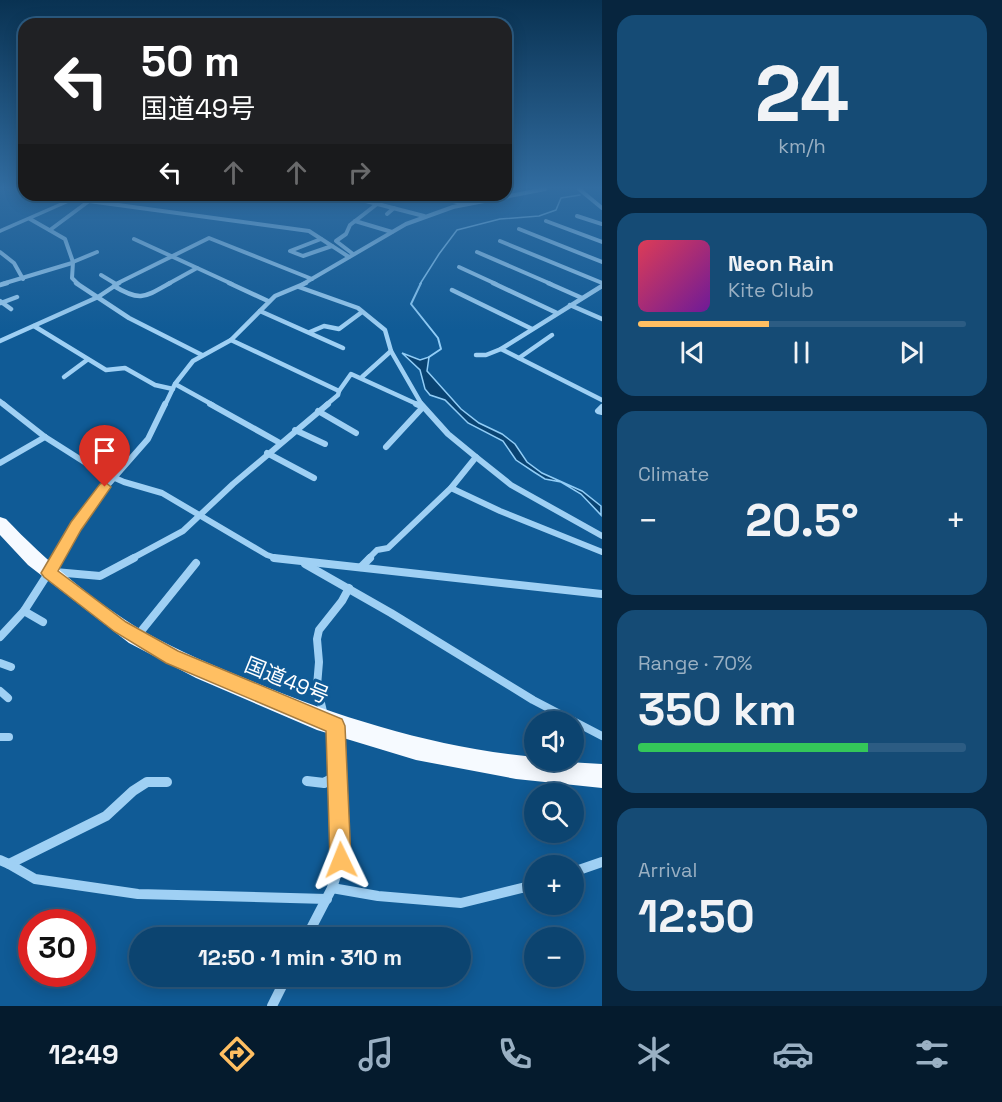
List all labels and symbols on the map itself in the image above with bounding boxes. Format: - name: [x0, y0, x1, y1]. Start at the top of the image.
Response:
- pin: [79, 425, 130, 487]
- street label: 国道49号: [241, 651, 333, 709]
- position arrow: [309, 828, 373, 892]
- speed limit sign: 30: [18, 909, 96, 987]

